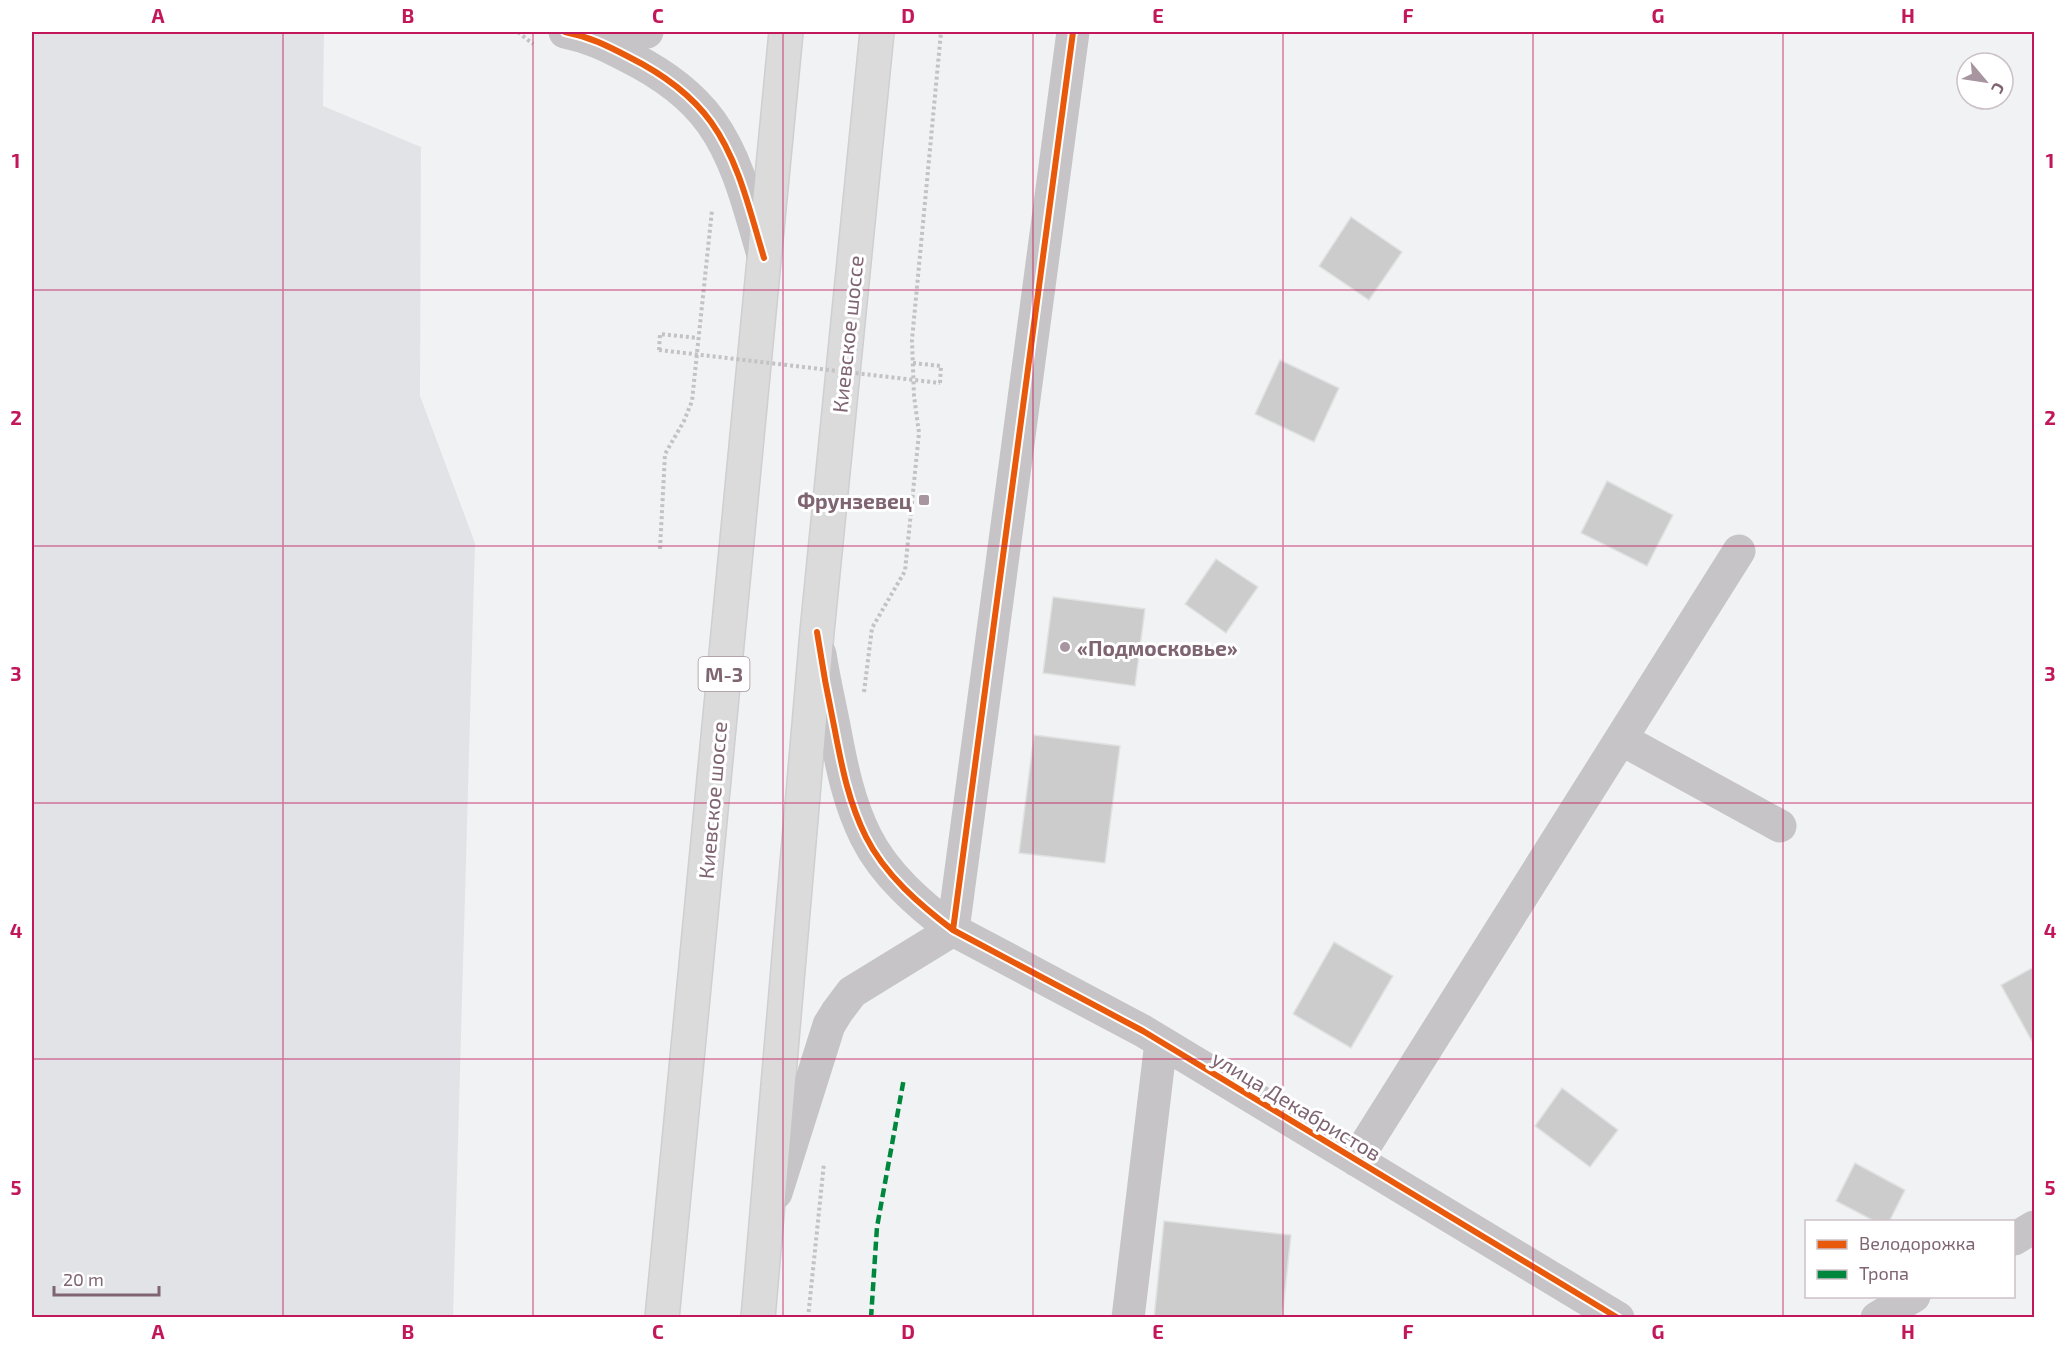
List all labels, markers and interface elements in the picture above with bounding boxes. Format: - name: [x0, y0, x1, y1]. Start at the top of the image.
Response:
- text: A: [151, 3, 165, 27]
- text: B: [402, 3, 414, 27]
- text: C: [652, 3, 664, 27]
- text: D: [901, 3, 915, 27]
- text: E: [1152, 3, 1164, 27]
- text: F: [1402, 3, 1414, 27]
- text: G: [1652, 3, 1664, 27]
- text: H: [1901, 3, 1915, 27]
- north arrow: [1955, 51, 2015, 111]
- text: С: [1988, 80, 2009, 97]
- text: 1: [12, 148, 20, 172]
- text: 1: [2046, 148, 2054, 172]
- street label: Киевское шоссе: [826, 254, 868, 414]
- text: 2: [10, 405, 22, 429]
- text: 2: [2044, 405, 2056, 429]
- place label: Фрунзевец: [797, 488, 912, 513]
- marker: Фрунзевец: [917, 493, 931, 507]
- place label: «Подмосковье»: [1077, 635, 1238, 660]
- marker: «Подмосковье»: [1058, 640, 1072, 654]
- road number: М-3: [698, 657, 750, 691]
- text: 3: [10, 661, 22, 685]
- text: 3: [2044, 661, 2056, 685]
- street label: Киевское шоссе: [693, 720, 731, 880]
- text: 4: [10, 918, 23, 942]
- text: 4: [2044, 918, 2057, 942]
- street label: улица Декабристов: [1207, 1045, 1386, 1166]
- text: 5: [10, 1175, 22, 1199]
- text: 5: [2044, 1175, 2056, 1199]
- legend: [1805, 1220, 2015, 1298]
- text: Велодорожка: [1859, 1232, 1975, 1254]
- scale bar: [54, 1259, 159, 1297]
- text: Тропа: [1859, 1262, 1909, 1284]
- text: 20 m: [63, 1268, 104, 1290]
- text: A: [151, 1319, 165, 1343]
- text: B: [402, 1319, 414, 1343]
- text: C: [652, 1319, 664, 1343]
- text: D: [901, 1319, 915, 1343]
- text: E: [1152, 1319, 1164, 1343]
- text: F: [1402, 1319, 1414, 1343]
- text: G: [1652, 1319, 1664, 1343]
- text: H: [1901, 1319, 1915, 1343]

